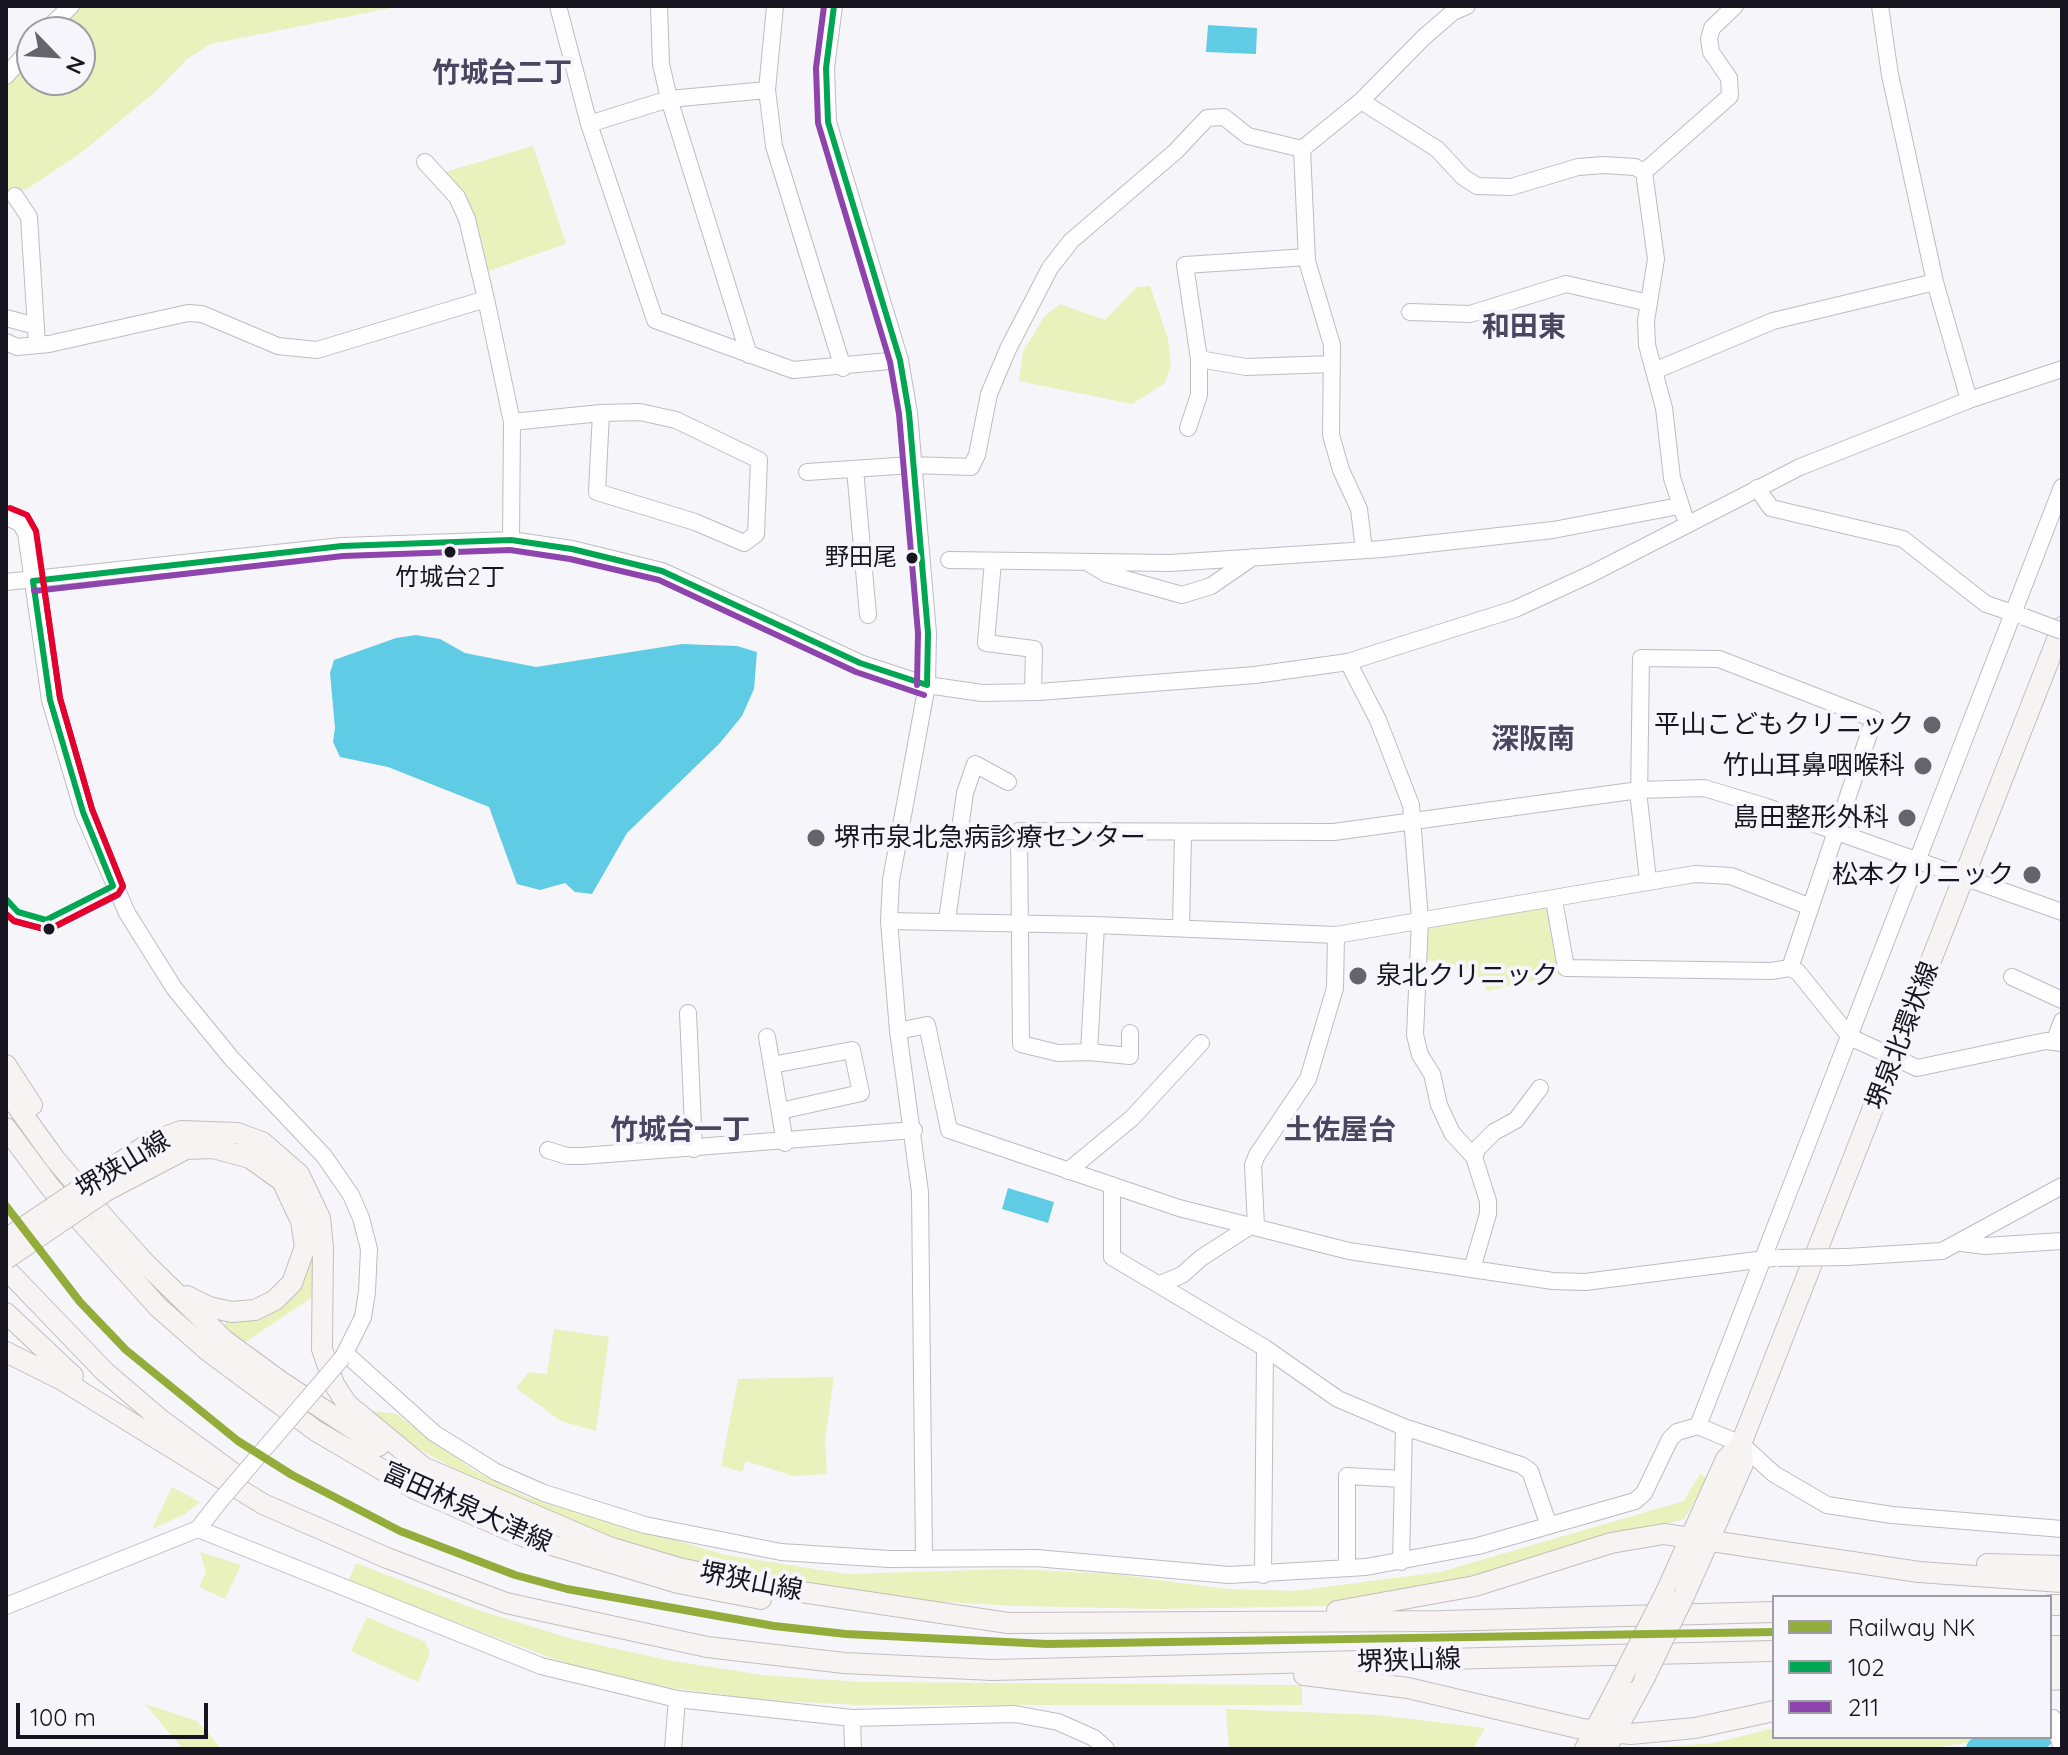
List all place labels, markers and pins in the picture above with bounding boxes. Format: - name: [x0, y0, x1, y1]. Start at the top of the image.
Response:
- marker: 竹城台2丁: [442, 544, 458, 560]
- place label: 野田尾: [825, 544, 897, 572]
- marker: 野田尾: [904, 550, 920, 566]
- place label: 竹城台2丁: [395, 564, 505, 592]
- place label: 平山こどもクリニック: [1654, 709, 1914, 741]
- marker: 平山こどもクリニック: [1921, 714, 1943, 736]
- place label: 竹山耳鼻咽喉科: [1723, 750, 1905, 782]
- marker: 竹山耳鼻咽喉科: [1912, 755, 1934, 777]
- place label: 島田整形外科: [1733, 802, 1889, 834]
- marker: 島田整形外科: [1896, 807, 1918, 829]
- place label: 堺市泉北急病診療センター: [834, 822, 1146, 854]
- marker: 堺市泉北急病診療センター: [805, 827, 827, 849]
- place label: 松本クリニック: [1832, 859, 2014, 891]
- marker: 松本クリニック: [2021, 864, 2043, 886]
- unlabelled marker: [41, 921, 57, 937]
- place label: 泉北クリニック: [1376, 960, 1558, 992]
- marker: 泉北クリニック: [1347, 965, 1369, 987]

